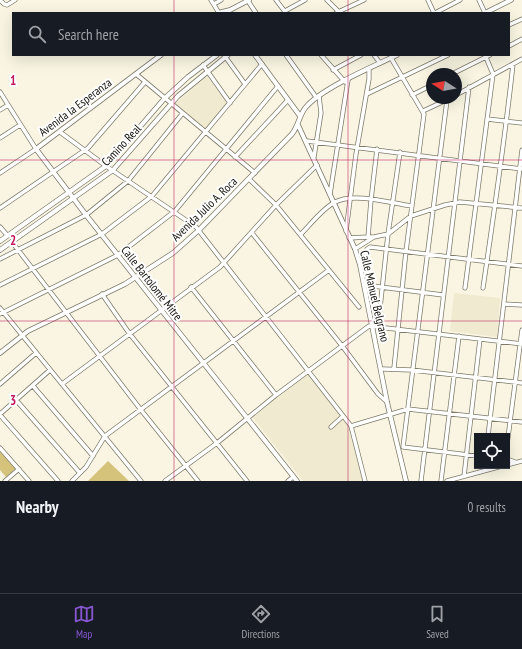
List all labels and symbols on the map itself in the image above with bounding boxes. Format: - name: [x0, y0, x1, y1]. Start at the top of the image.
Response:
- north arrow: [426, 68, 462, 104]
- text: 1: [10, 72, 16, 89]
- street label: Avenida la Esperanza: [36, 75, 115, 139]
- street label: Camino Real: [98, 121, 144, 169]
- street label: Avenida Julio A. Roca: [168, 174, 240, 244]
- text: 2: [10, 232, 16, 249]
- street label: Calle Bartolomé Mitre: [118, 243, 186, 323]
- street label: Calle Manuel Belgrano: [357, 249, 393, 343]
- text: 3: [10, 392, 16, 409]

